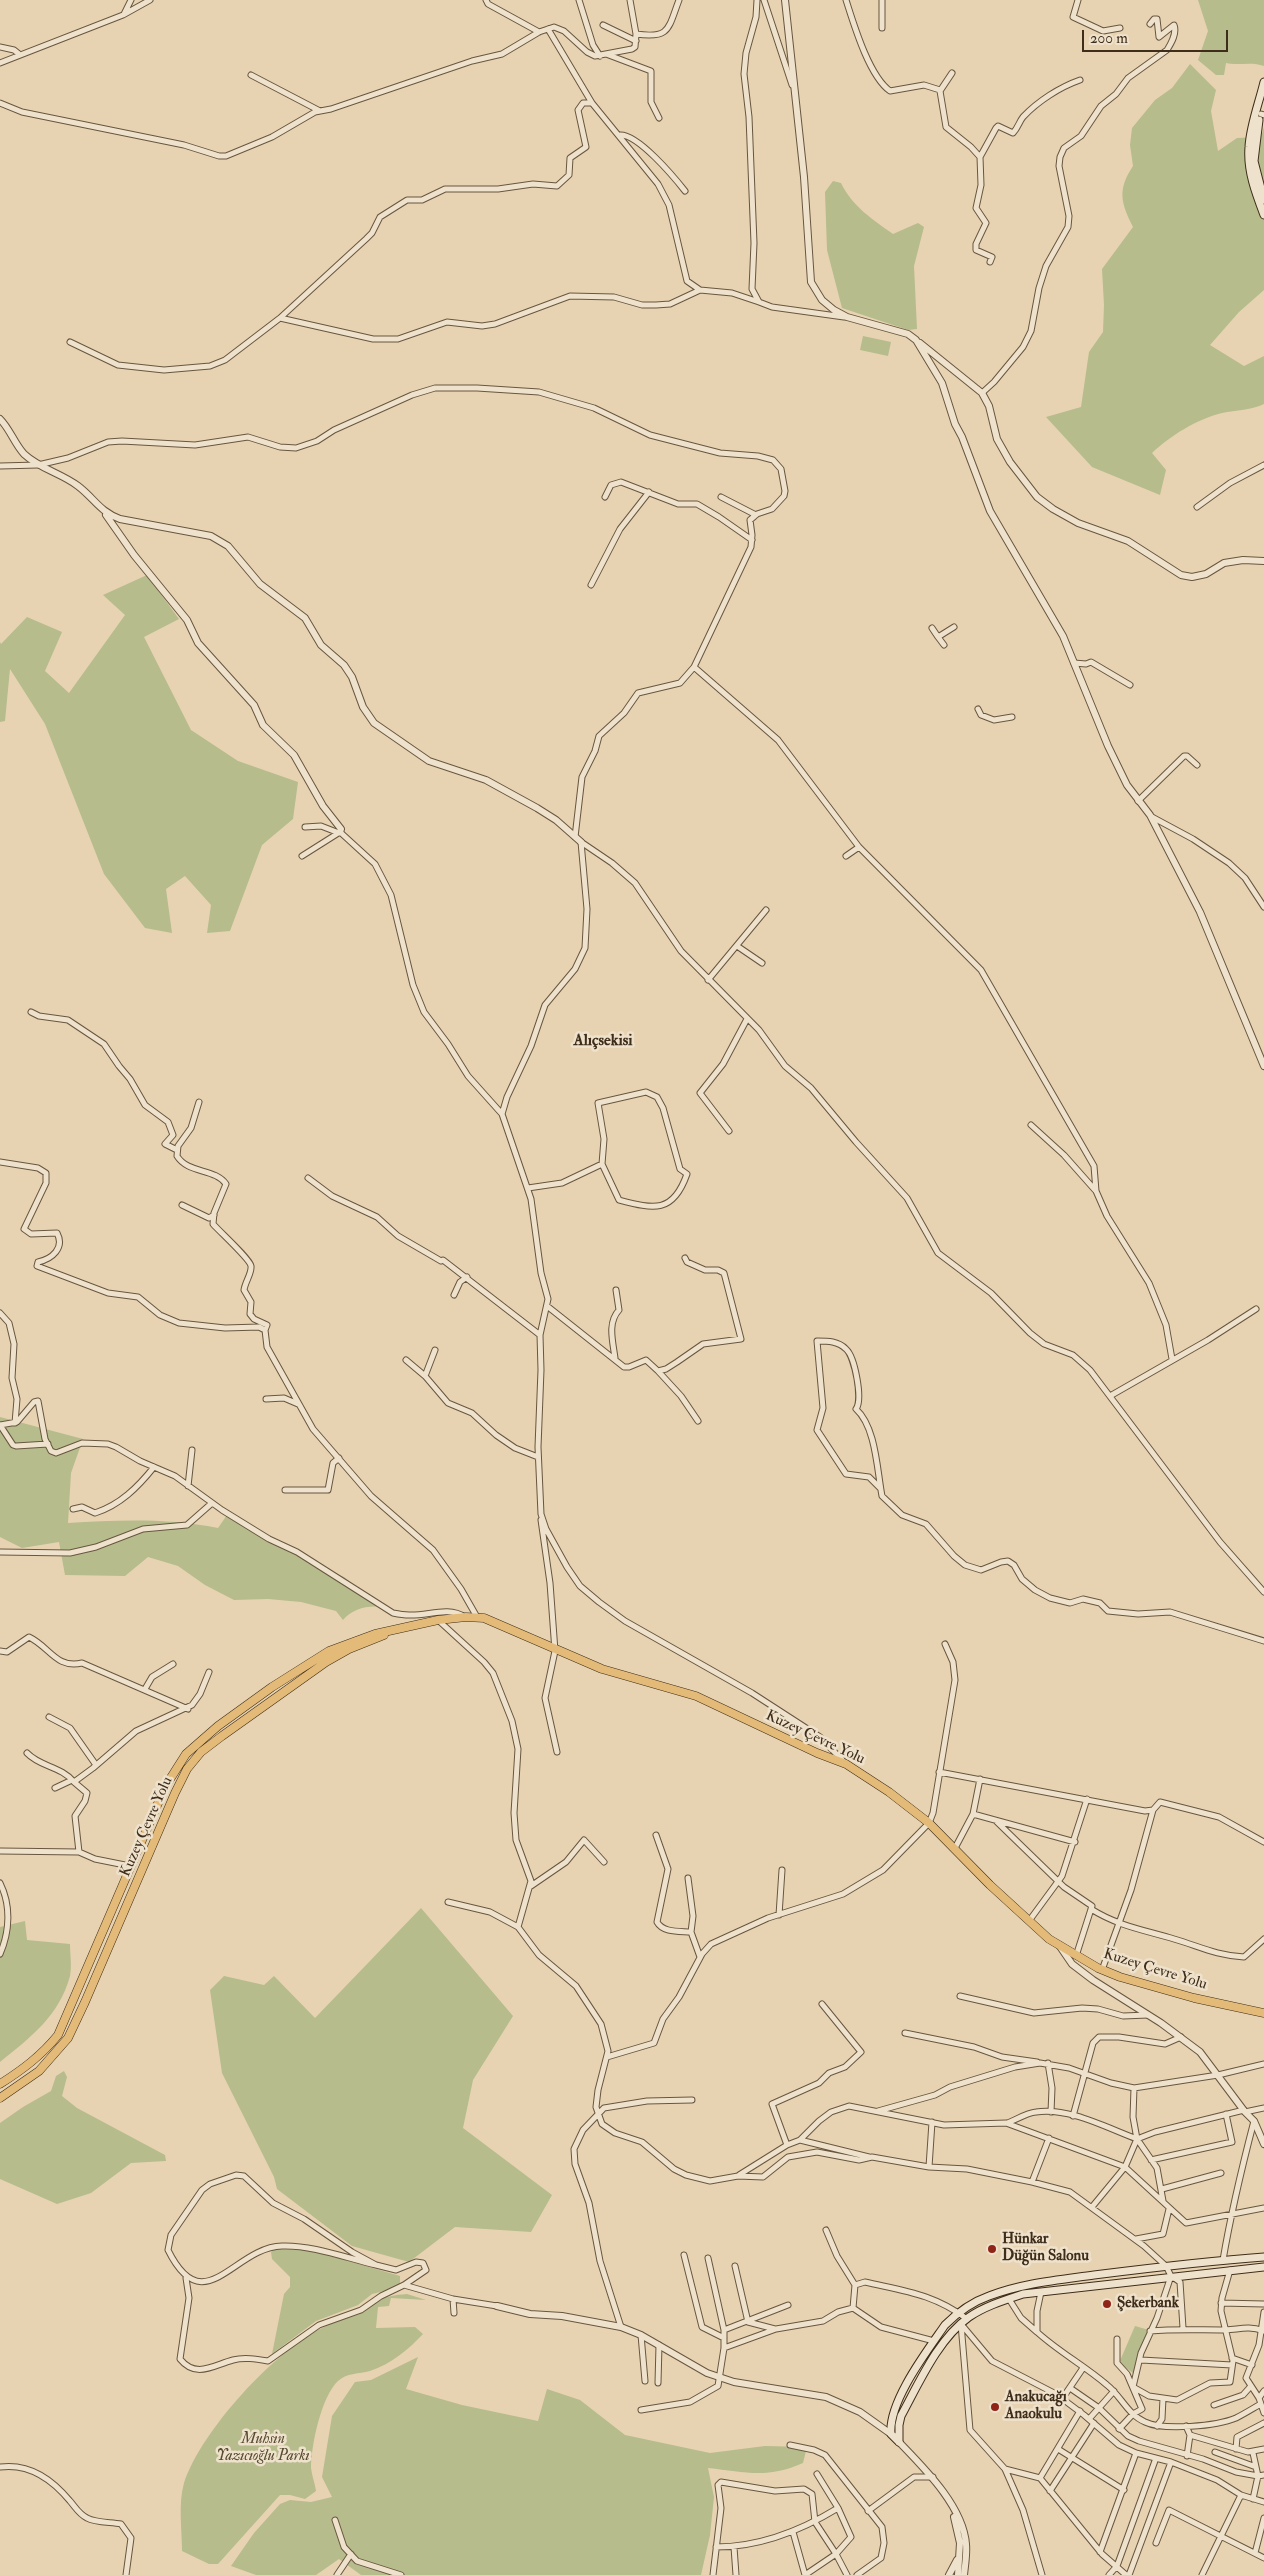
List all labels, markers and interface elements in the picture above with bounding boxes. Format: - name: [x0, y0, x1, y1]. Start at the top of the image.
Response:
- scale bar: [1084, 20, 1230, 52]
- text: 200 m: [1090, 29, 1128, 48]
- district label: Alıçsekisi: [574, 1032, 632, 1052]
- street label: Kuzey Çevre Yolu: [762, 1707, 868, 1769]
- street label: Kuzey Çevre Yolu: [117, 1774, 177, 1880]
- street label: Kuzey Çevre Yolu: [1101, 1946, 1209, 1994]
- place label: Hünkar Düğün Salonu: [1002, 2231, 1089, 2266]
- marker: Hünkar Düğün Salonu: [986, 2243, 998, 2255]
- place label: Şekerbank: [1117, 2295, 1179, 2313]
- marker: Şekerbank: [1101, 2298, 1113, 2310]
- place label: Anakucağı Anaokulu: [1005, 2389, 1067, 2424]
- marker: Anakucağı Anaokulu: [989, 2401, 1001, 2413]
- park label: Muhsin Yazıcıoğlu Parkı: [216, 2431, 310, 2466]

